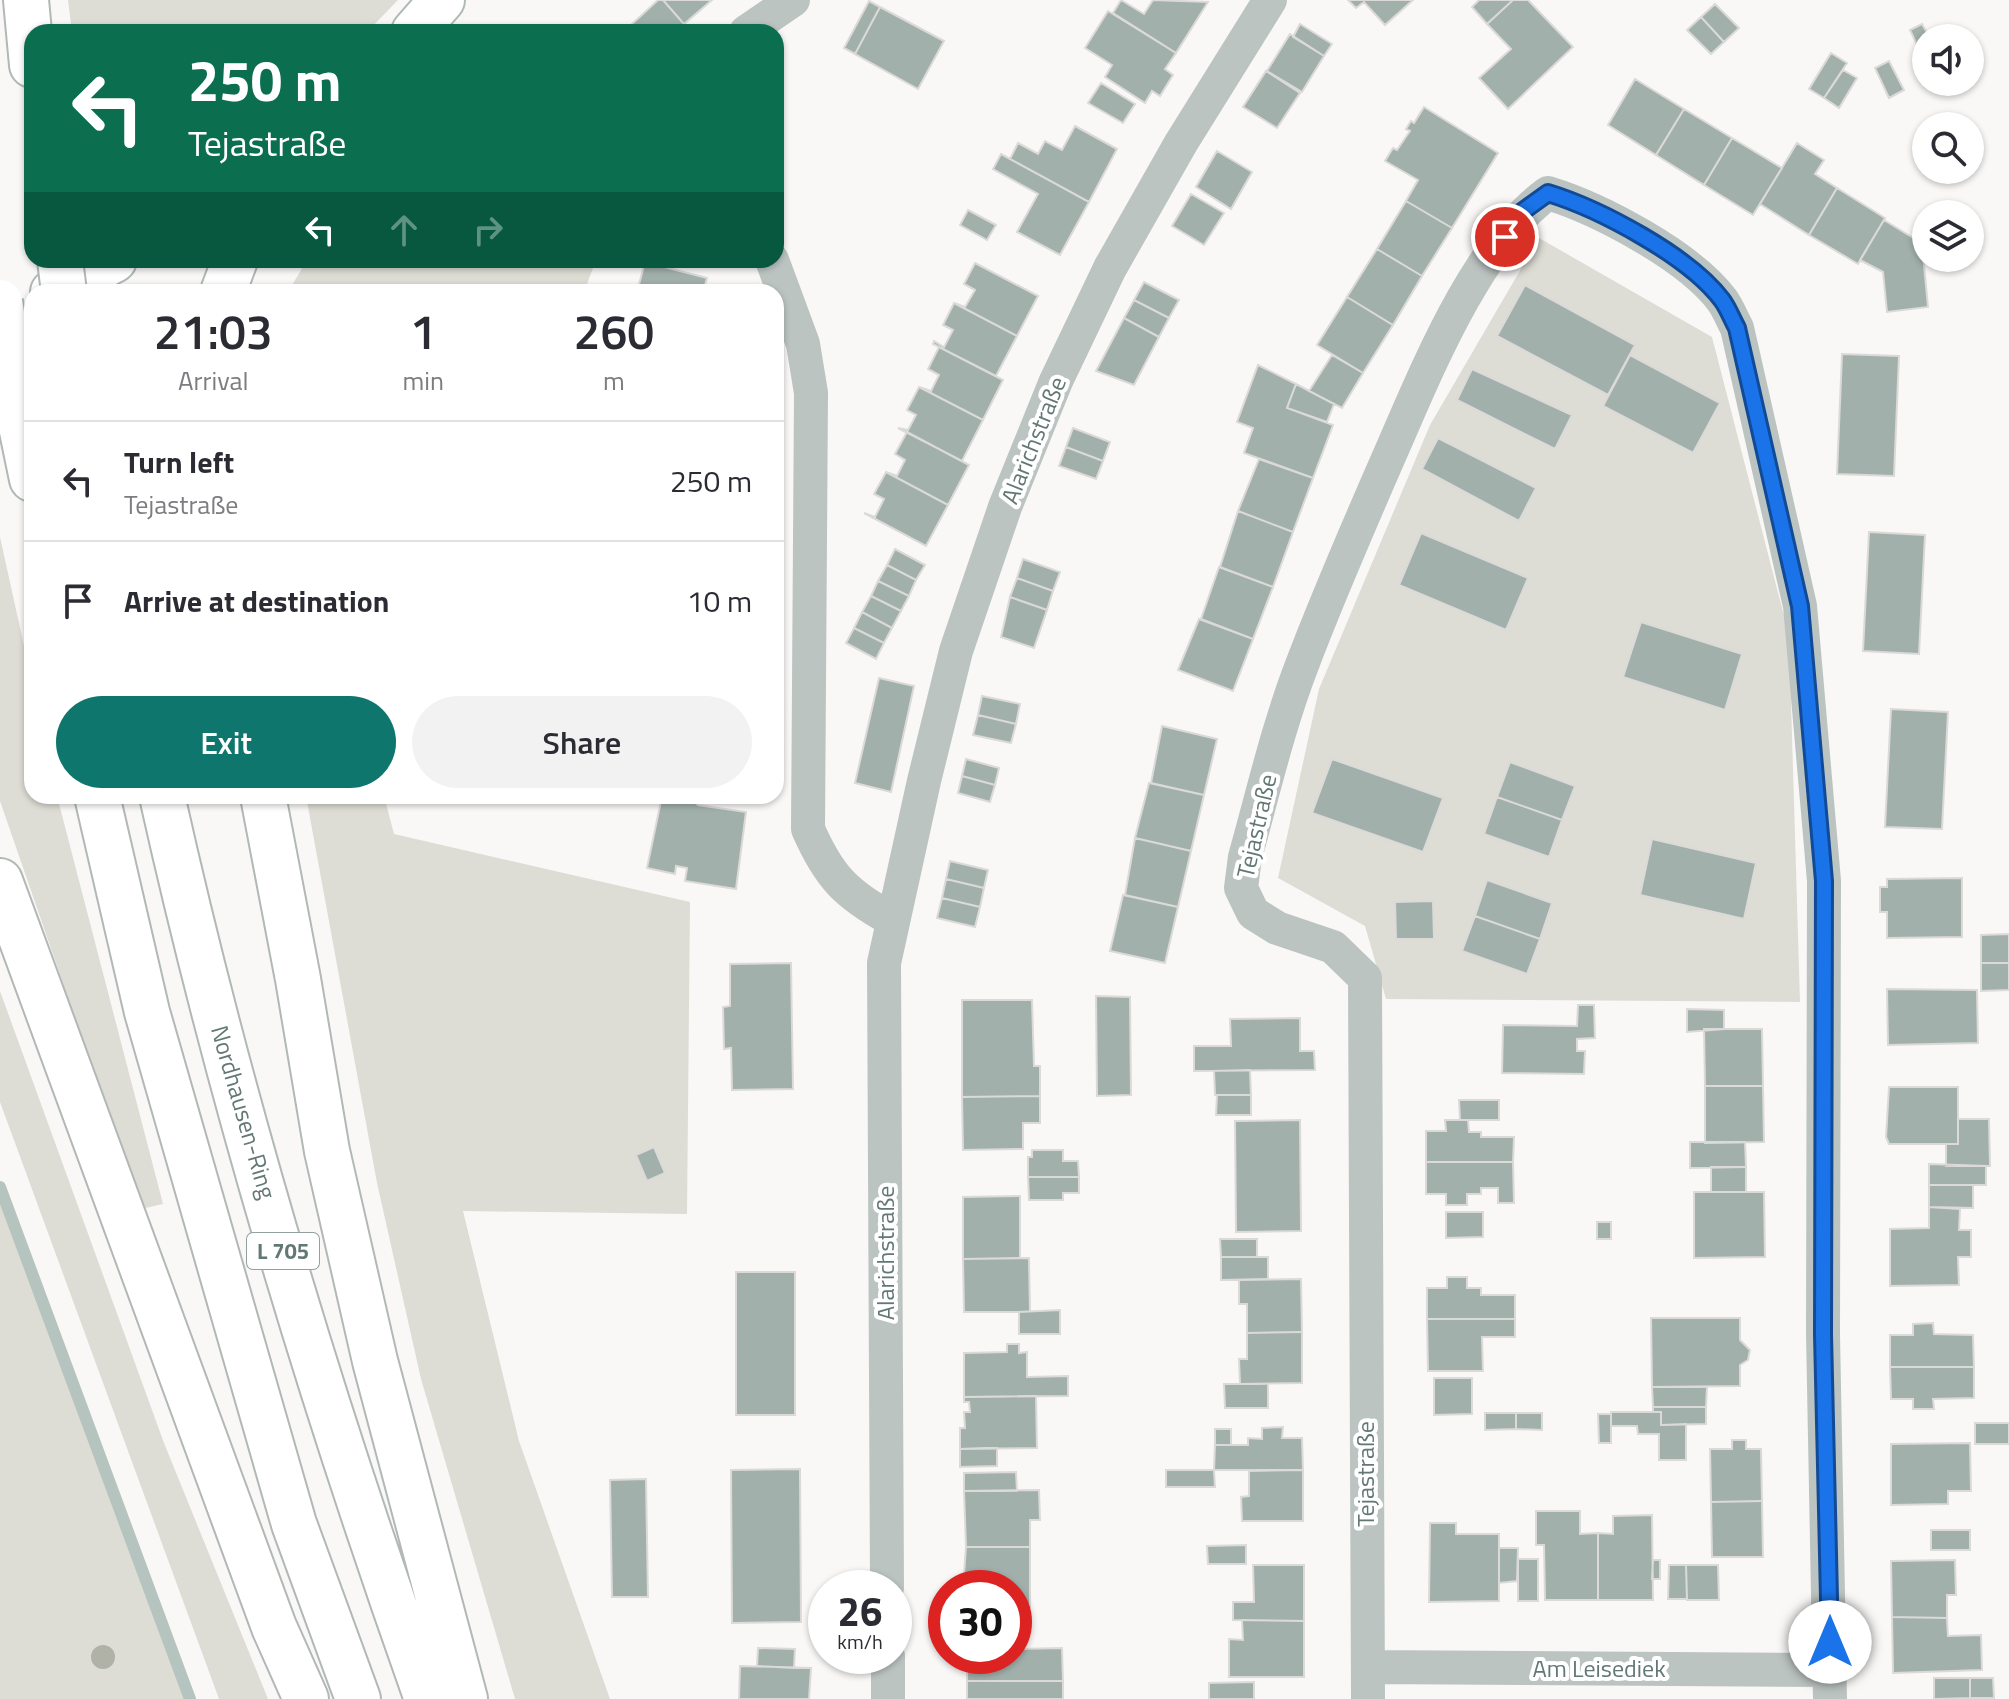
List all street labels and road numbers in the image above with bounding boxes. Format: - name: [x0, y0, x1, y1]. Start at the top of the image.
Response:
- street label: Alarichstraße: [991, 371, 1075, 509]
- street label: Tejastraße: [1227, 770, 1285, 882]
- street label: Nordhausen-Ring: [202, 1021, 286, 1203]
- street label: Alarichstraße: [867, 1186, 903, 1320]
- road number: L 705: [247, 1233, 319, 1269]
- street label: Tejastraße: [1347, 1421, 1383, 1527]
- street label: Am Leisediek: [1532, 1650, 1666, 1686]

